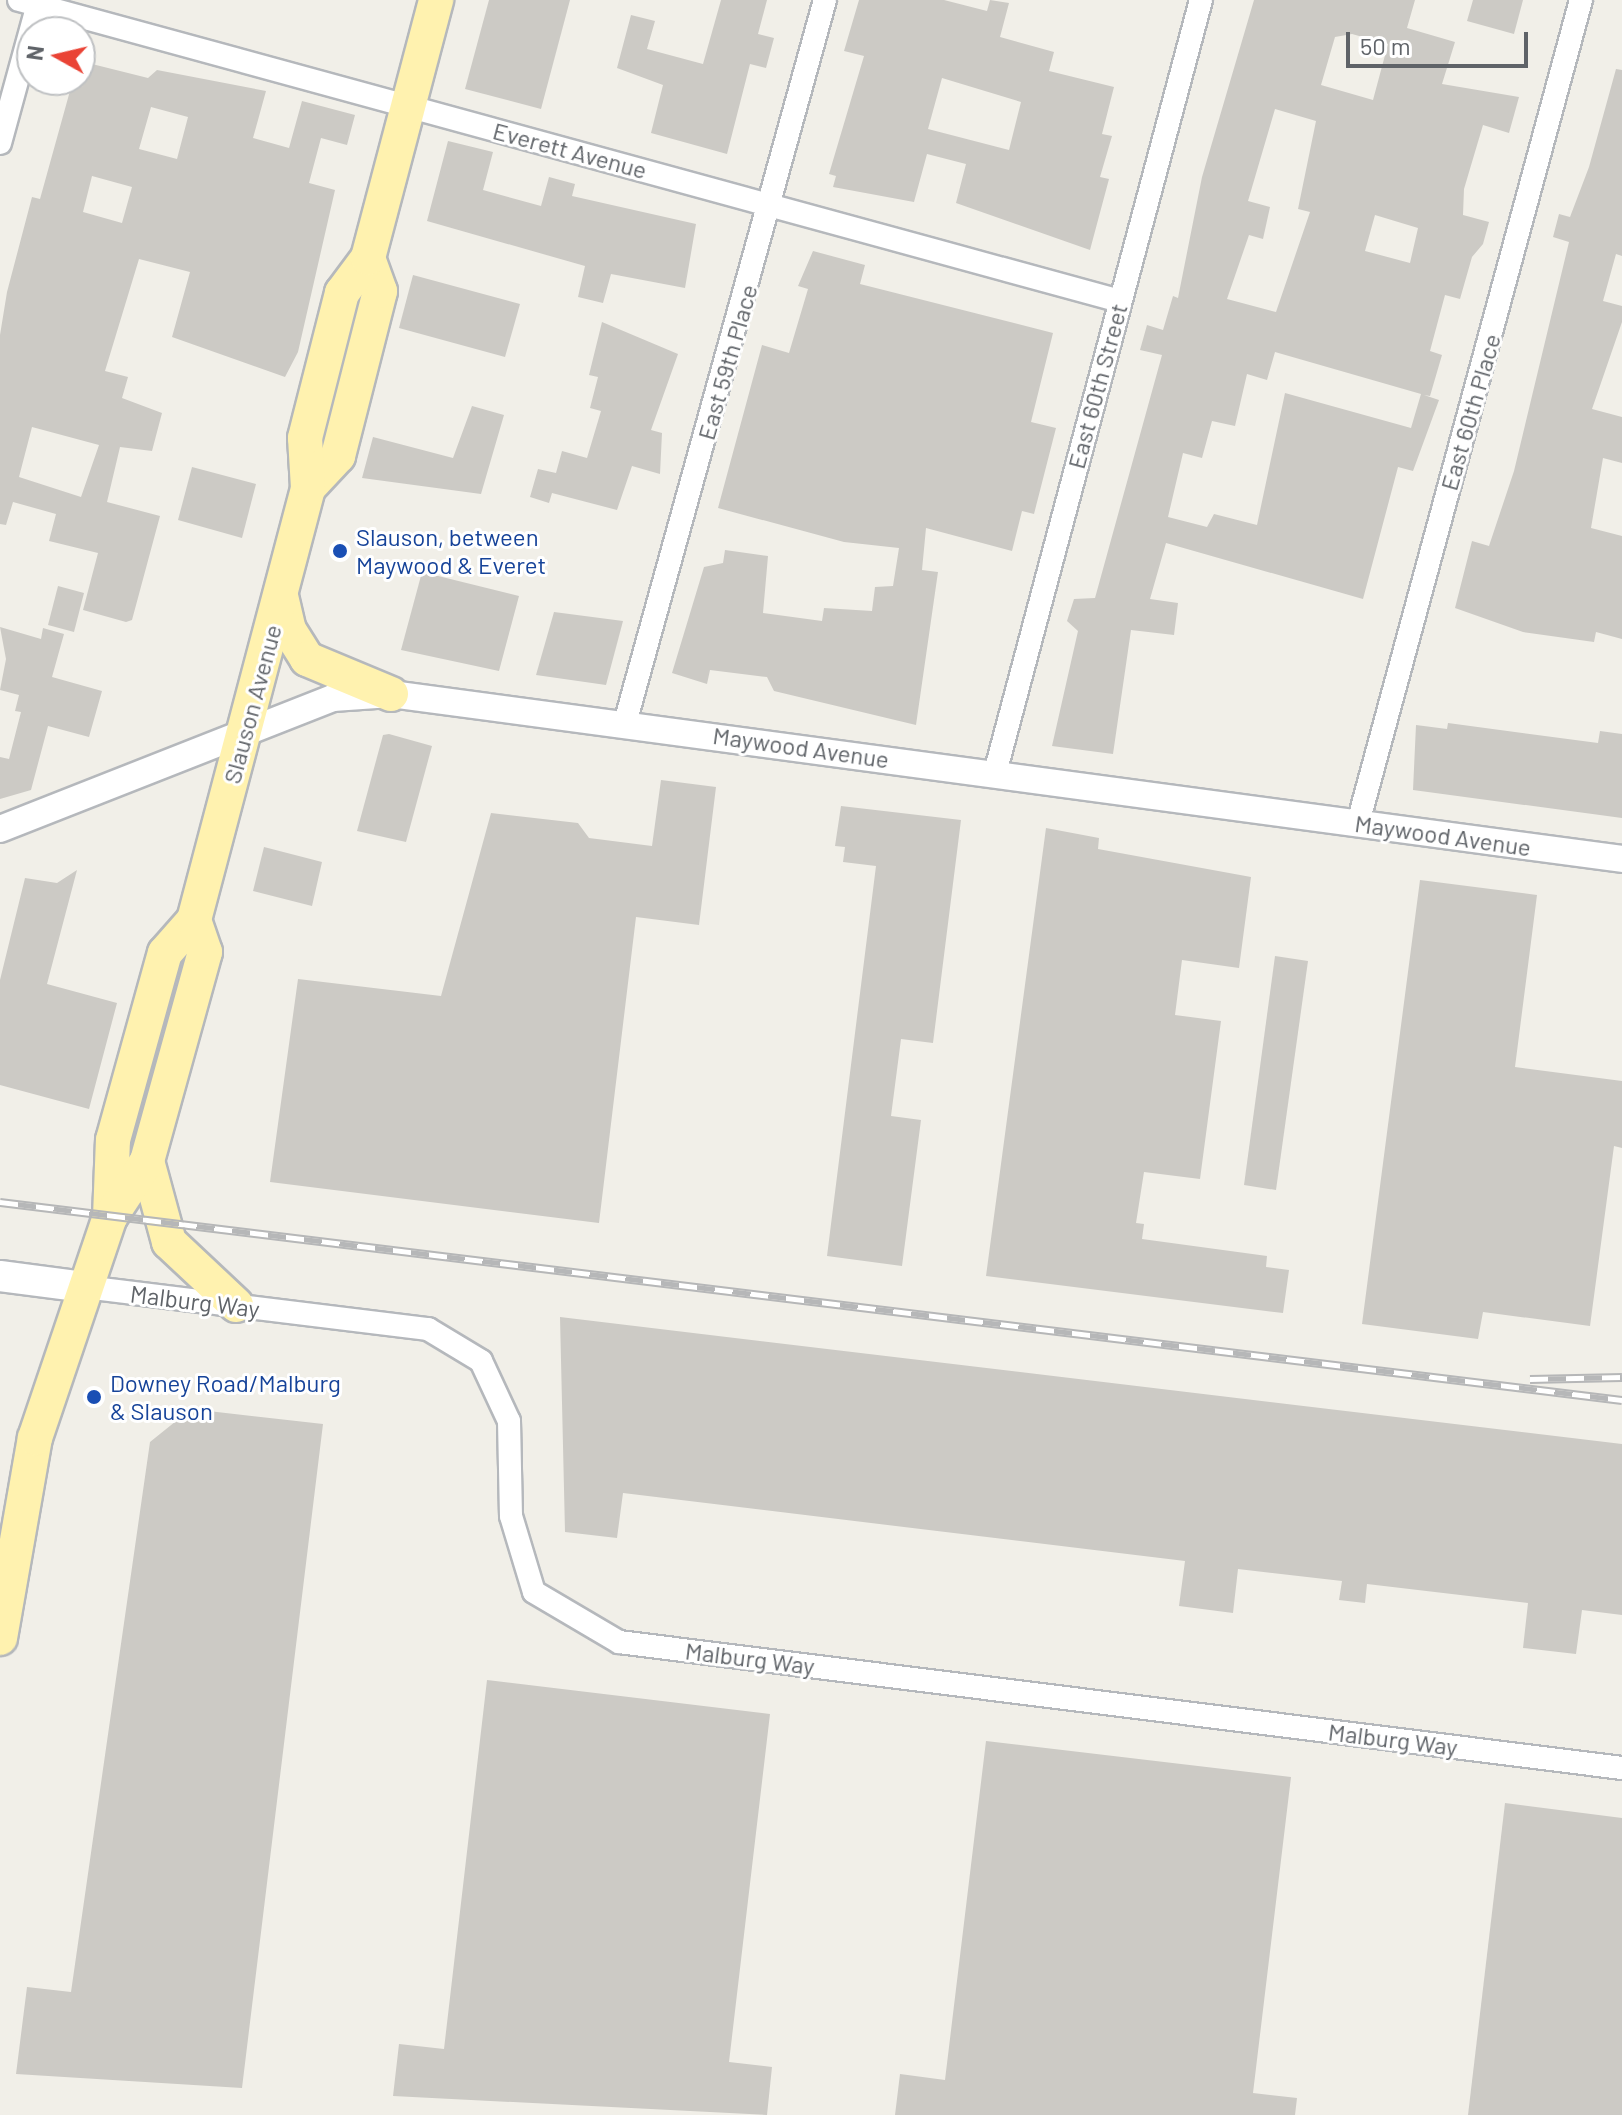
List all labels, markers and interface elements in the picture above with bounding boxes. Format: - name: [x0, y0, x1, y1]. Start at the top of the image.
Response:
- north arrow: [16, 16, 96, 96]
- scale bar: [1350, 16, 1532, 66]
- text: 50 m: [1360, 31, 1411, 60]
- text: N: [20, 44, 48, 62]
- street label: Everett Avenue: [490, 116, 650, 184]
- street label: East 59th Place: [691, 281, 763, 443]
- street label: East 60th Street: [1061, 300, 1133, 472]
- street label: East 60th Place: [1434, 330, 1506, 494]
- place label: Slauson, between Maywood & Everet: [356, 523, 546, 579]
- marker: Slauson, between Maywood & Everet: [331, 542, 349, 560]
- street label: Slauson Avenue: [217, 621, 287, 787]
- street label: Maywood Avenue: [711, 720, 891, 774]
- street label: Maywood Avenue: [1353, 808, 1533, 862]
- street label: Malburg Way: [129, 1279, 261, 1323]
- place label: Downey Road/Malburg & Slauson: [110, 1369, 341, 1425]
- marker: Downey Road/Malburg & Slauson: [85, 1388, 103, 1406]
- street label: Malburg Way: [684, 1636, 816, 1680]
- street label: Malburg Way: [1327, 1717, 1459, 1761]

